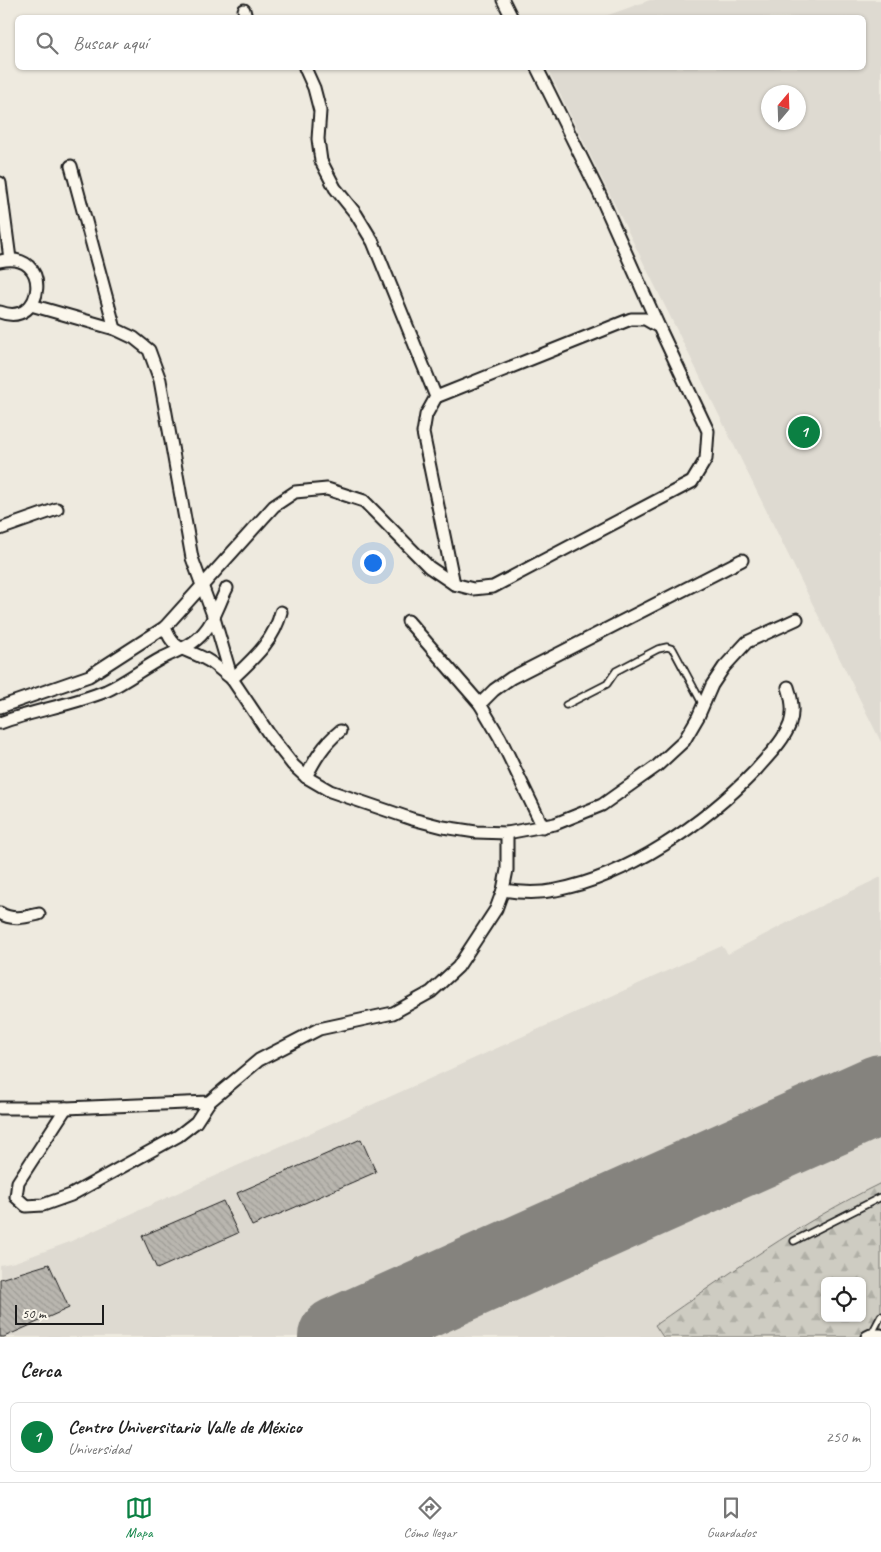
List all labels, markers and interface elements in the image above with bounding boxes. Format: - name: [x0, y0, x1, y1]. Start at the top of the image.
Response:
- search box: [15, 15, 866, 70]
- icon: search: [33, 29, 61, 57]
- text: Buscar aquí: [73, 31, 147, 55]
- north arrow: [761, 85, 806, 130]
- pin: 1: [788, 413, 820, 451]
- your location: [360, 550, 386, 576]
- map controls: [821, 1277, 866, 1322]
- button: locate: [821, 1277, 866, 1322]
- scale bar: [15, 1302, 104, 1325]
- text: 50 m: [22, 1305, 46, 1322]
- text: Cerca: [20, 1357, 61, 1383]
- text: Centro Universitario Valle de México: [68, 1415, 302, 1439]
- text: 1: [33, 1427, 41, 1447]
- text: 250 m: [826, 1427, 860, 1447]
- text: Universidad: [68, 1439, 130, 1459]
- tab: Mapa: [125, 1494, 153, 1541]
- tab: Cómo llegar: [403, 1494, 456, 1541]
- tab: Guardados: [707, 1494, 756, 1541]

